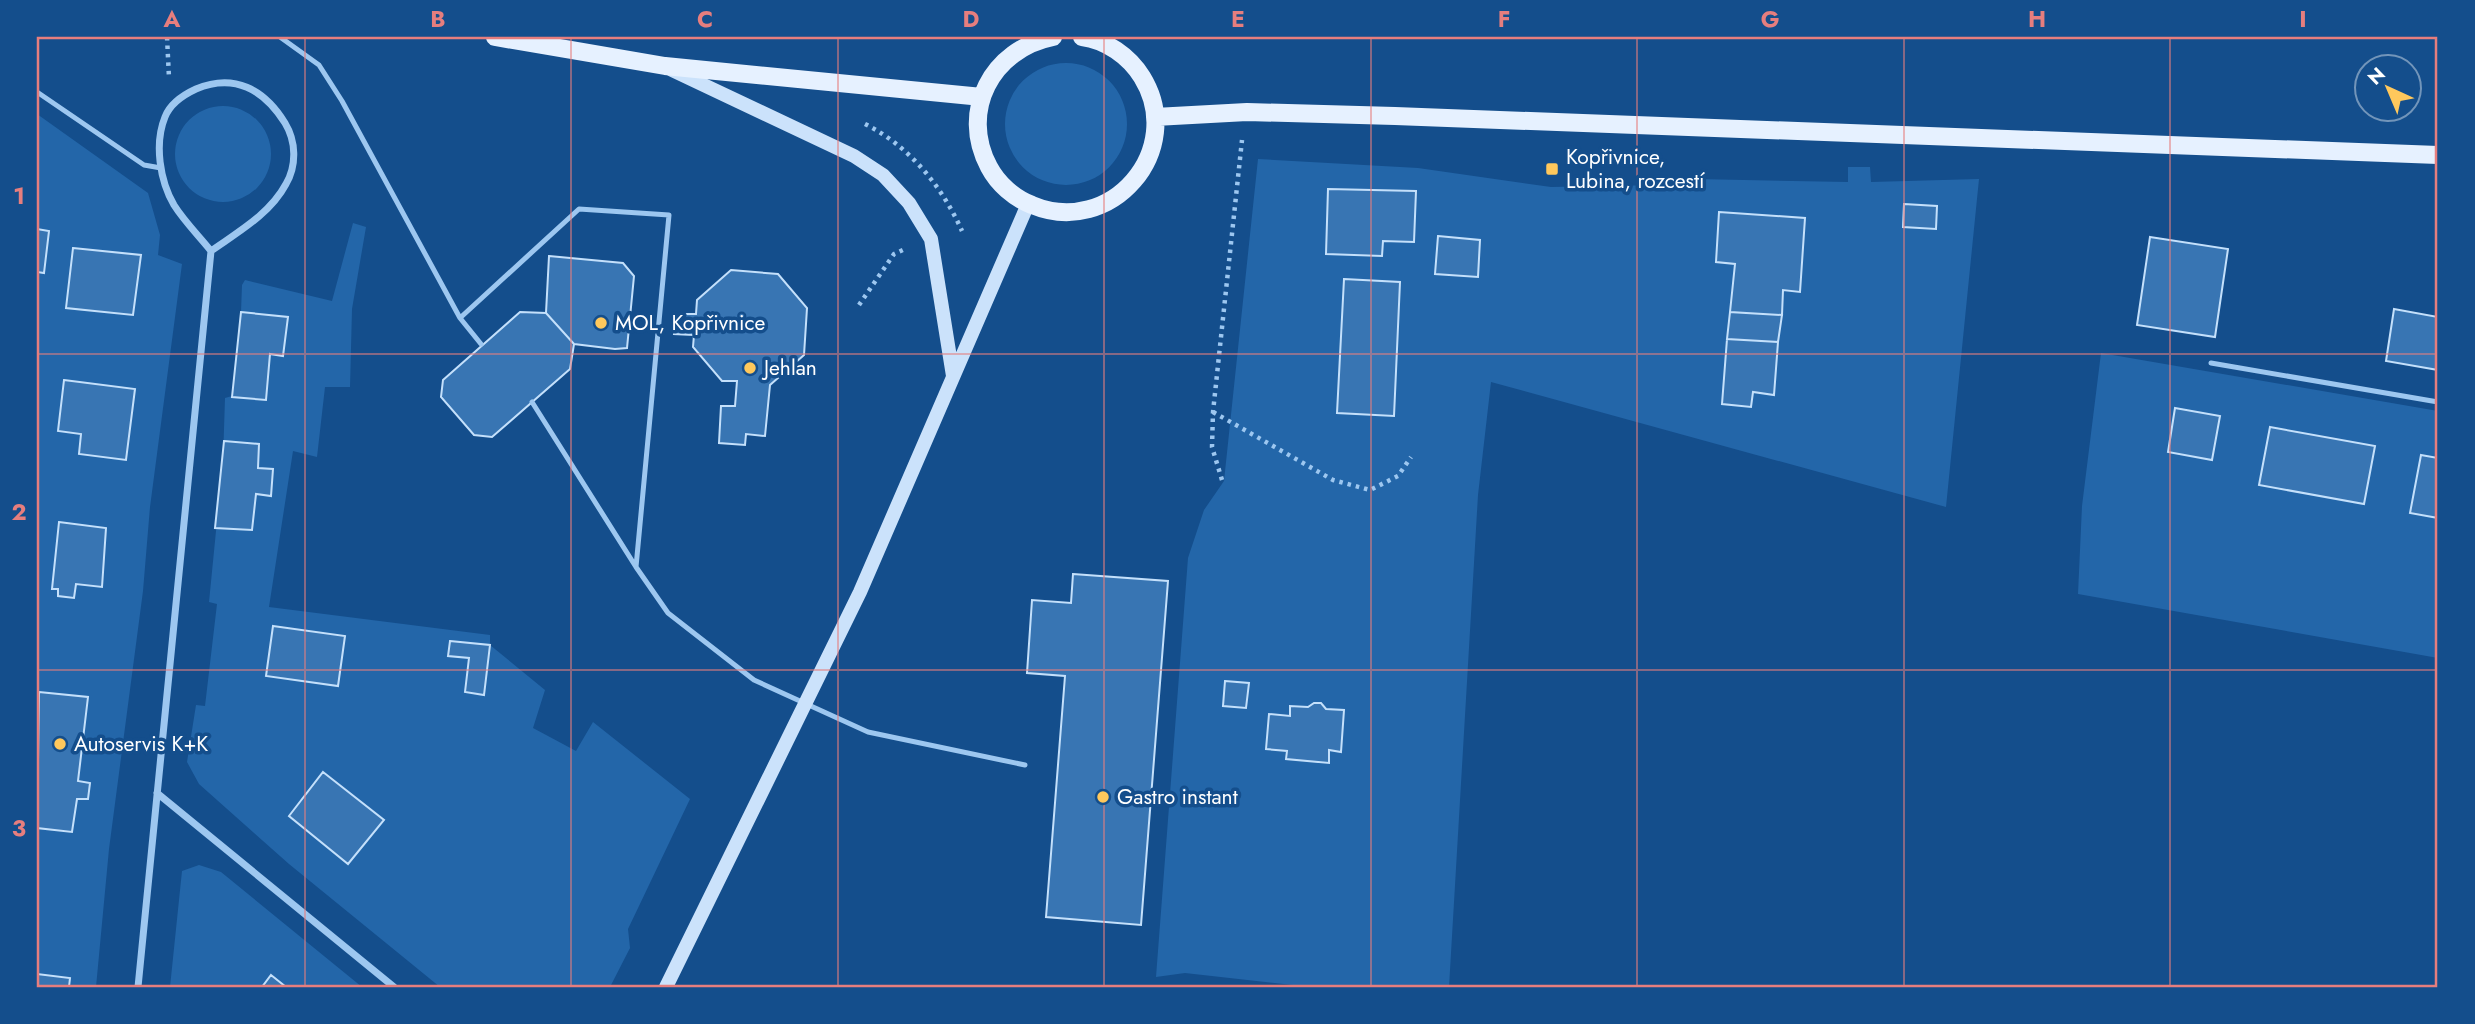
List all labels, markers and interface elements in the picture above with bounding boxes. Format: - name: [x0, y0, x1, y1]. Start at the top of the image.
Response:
- text: A: [163, 2, 181, 36]
- text: B: [430, 2, 446, 36]
- text: C: [697, 2, 713, 36]
- text: D: [963, 2, 980, 36]
- text: E: [1231, 2, 1245, 36]
- text: F: [1498, 2, 1510, 36]
- text: G: [1761, 2, 1779, 36]
- text: H: [2028, 2, 2046, 36]
- text: I: [2299, 2, 2307, 36]
- north arrow: [2352, 52, 2422, 122]
- text: N: [2362, 61, 2391, 91]
- place label: Kopřivnice, Lubina, rozcestí: [1566, 142, 1706, 196]
- marker: Kopřivnice, Lubina, rozcestí: [1544, 161, 1560, 177]
- text: 1: [13, 179, 25, 213]
- place label: MOL, Kopřivnice: [615, 308, 766, 338]
- marker: MOL, Kopřivnice: [593, 315, 609, 331]
- place label: Jehlan: [761, 353, 817, 383]
- marker: Jehlan: [742, 360, 758, 376]
- text: 2: [11, 495, 27, 529]
- place label: Autoservis K+K: [74, 729, 208, 759]
- marker: Autoservis K+K: [52, 736, 68, 752]
- place label: Gastro instant: [1117, 782, 1238, 812]
- marker: Gastro instant: [1095, 789, 1111, 805]
- text: 3: [12, 811, 26, 845]

